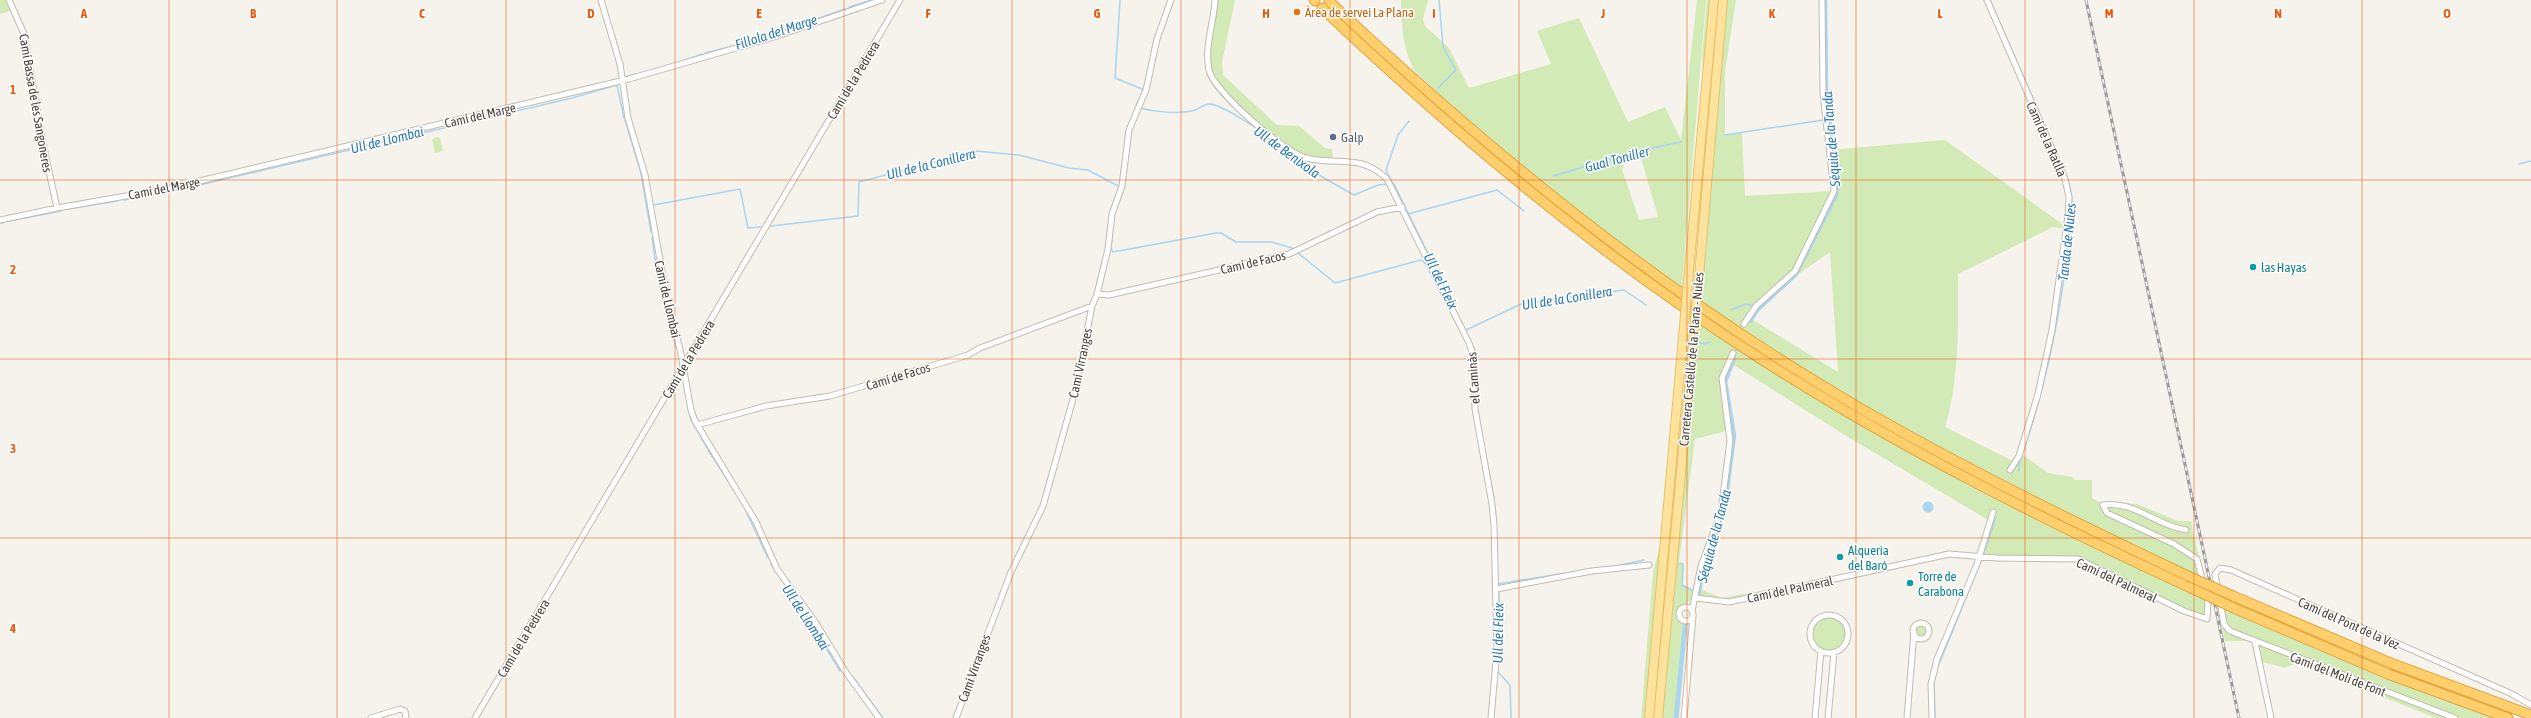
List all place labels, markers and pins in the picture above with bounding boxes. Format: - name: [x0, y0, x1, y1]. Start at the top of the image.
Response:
- place label: Àrea de servei La Plana: [1305, 5, 1414, 20]
- marker: Àrea de servei La Plana: [1292, 7, 1302, 17]
- place label: Galp: [1341, 130, 1364, 145]
- marker: Galp: [1328, 132, 1338, 142]
- place label: las Hayas: [2261, 260, 2307, 275]
- marker: las Hayas: [2248, 262, 2258, 272]
- place label: Alqueria del Baró: [1848, 543, 1889, 573]
- marker: Alqueria del Baró: [1835, 552, 1845, 562]
- place label: Torre de Carabona: [1918, 569, 1964, 599]
- marker: Torre de Carabona: [1905, 578, 1915, 588]

